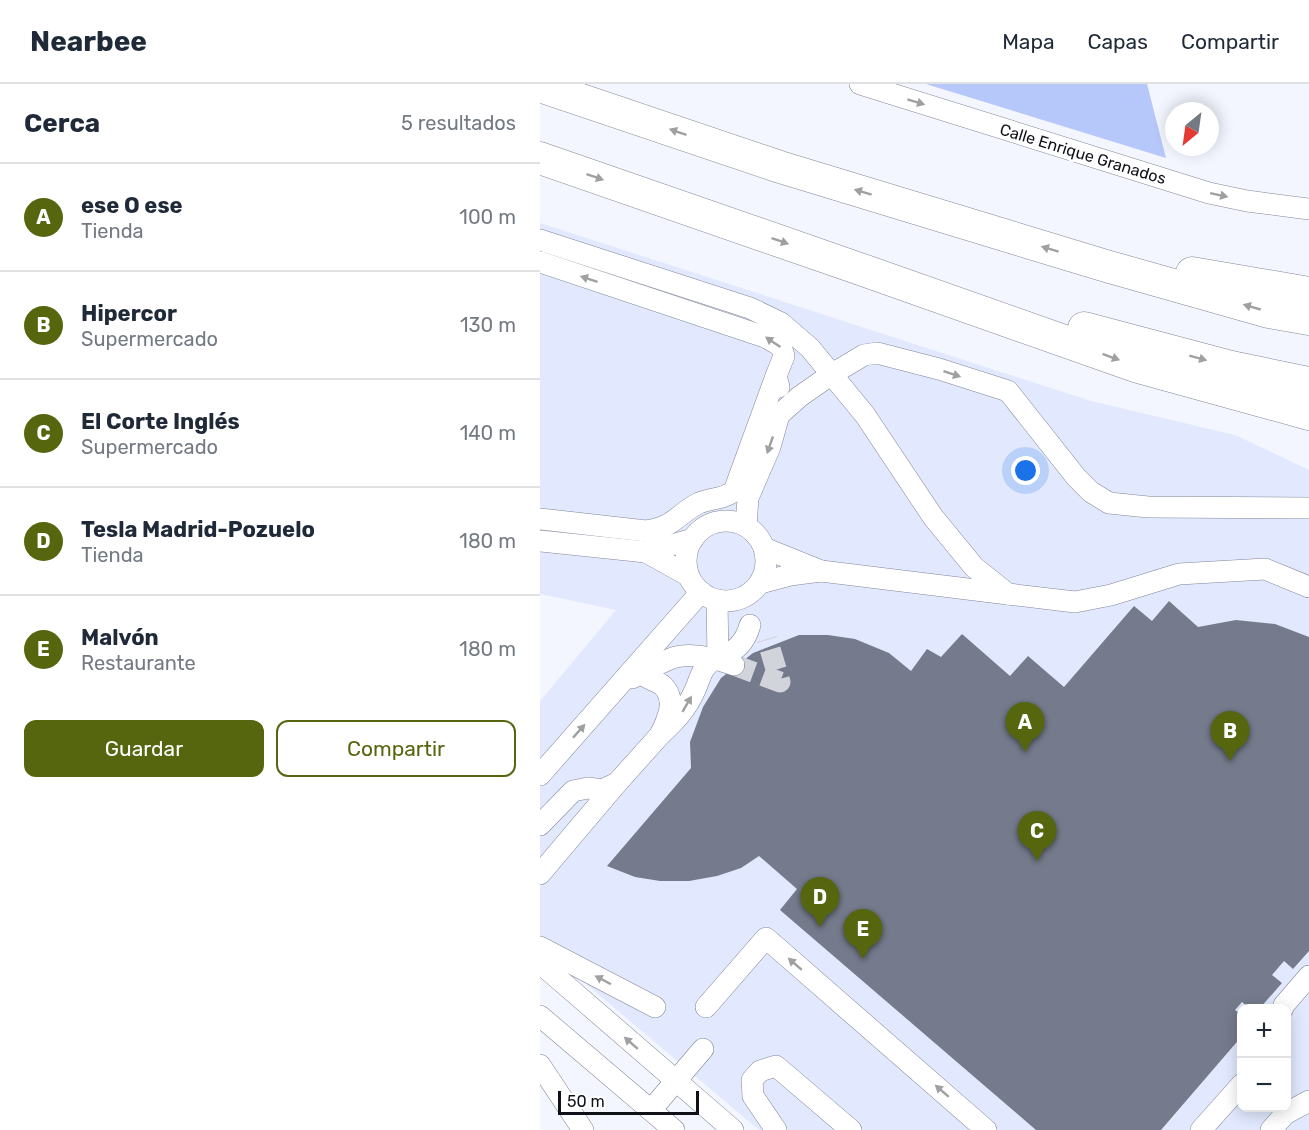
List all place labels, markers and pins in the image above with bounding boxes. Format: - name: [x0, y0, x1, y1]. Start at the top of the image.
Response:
- pin: A: [1006, 702, 1044, 752]
- pin: B: [1210, 712, 1250, 761]
- pin: C: [1018, 812, 1056, 861]
- pin: D: [800, 878, 840, 927]
- pin: E: [844, 910, 882, 959]

